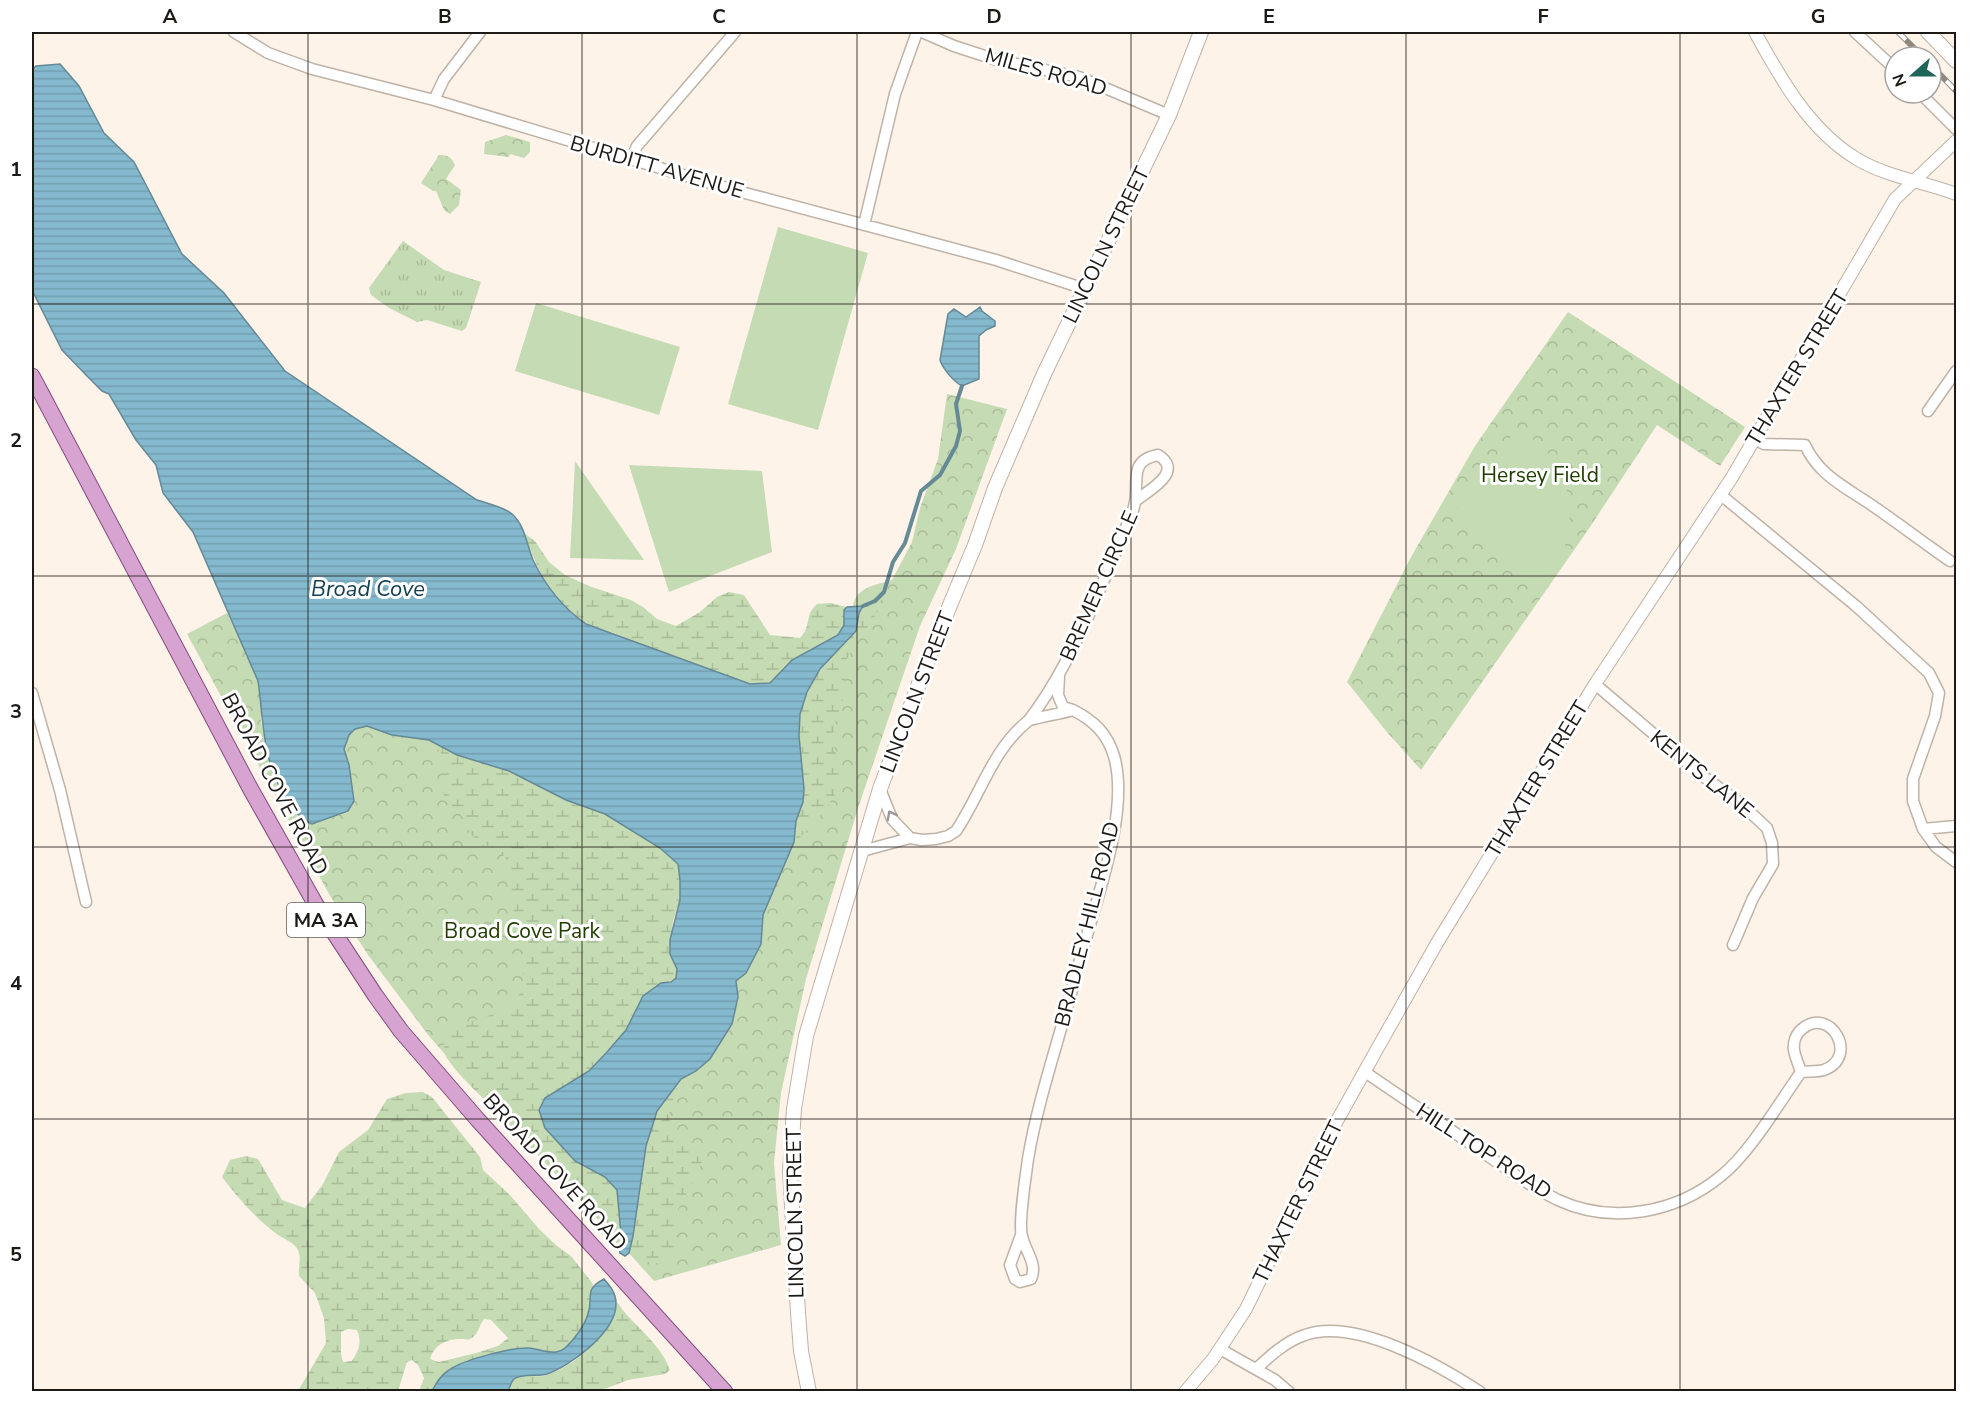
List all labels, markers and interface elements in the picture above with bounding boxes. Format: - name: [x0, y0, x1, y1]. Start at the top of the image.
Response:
- text: A: [163, 3, 178, 30]
- text: B: [438, 3, 452, 30]
- text: C: [712, 3, 726, 30]
- text: D: [986, 3, 1002, 30]
- text: E: [1263, 3, 1275, 30]
- text: F: [1537, 3, 1549, 30]
- text: G: [1811, 3, 1825, 30]
- street label: MILES ROAD: [982, 41, 1110, 103]
- north arrow: [1883, 45, 1943, 105]
- text: N: [1888, 70, 1912, 90]
- street label: BURDITT AVENUE: [567, 129, 747, 205]
- text: 1: [10, 156, 22, 183]
- street label: LINCOLN STREET: [1056, 162, 1156, 328]
- street label: THAXTER STREET: [1739, 284, 1855, 451]
- text: 2: [10, 427, 22, 454]
- park label: Hersey Field: [1481, 461, 1599, 489]
- street label: BREMER CIRCLE: [1053, 507, 1145, 665]
- water label: Broad Cove: [311, 574, 425, 604]
- street label: LINCOLN STREET: [873, 607, 961, 777]
- street label: BROAD COVE ROAD: [215, 688, 335, 880]
- street label: THAXTER STREET: [1479, 695, 1595, 862]
- text: 3: [10, 698, 22, 725]
- street label: KENTS LANE: [1644, 724, 1760, 824]
- one-way arrow: [887, 811, 899, 822]
- street label: BRADLEY HILL ROAD: [1048, 818, 1126, 1030]
- road number: MA 3A: [287, 903, 365, 937]
- park label: Broad Cove Park: [444, 917, 601, 945]
- text: 4: [10, 970, 22, 997]
- street label: BROAD COVE ROAD: [477, 1087, 633, 1257]
- street label: HILL TOP ROAD: [1411, 1097, 1557, 1205]
- street label: THAXTER STREET: [1246, 1116, 1350, 1288]
- street label: LINCOLN STREET: [780, 1127, 810, 1299]
- text: 5: [10, 1241, 22, 1268]

